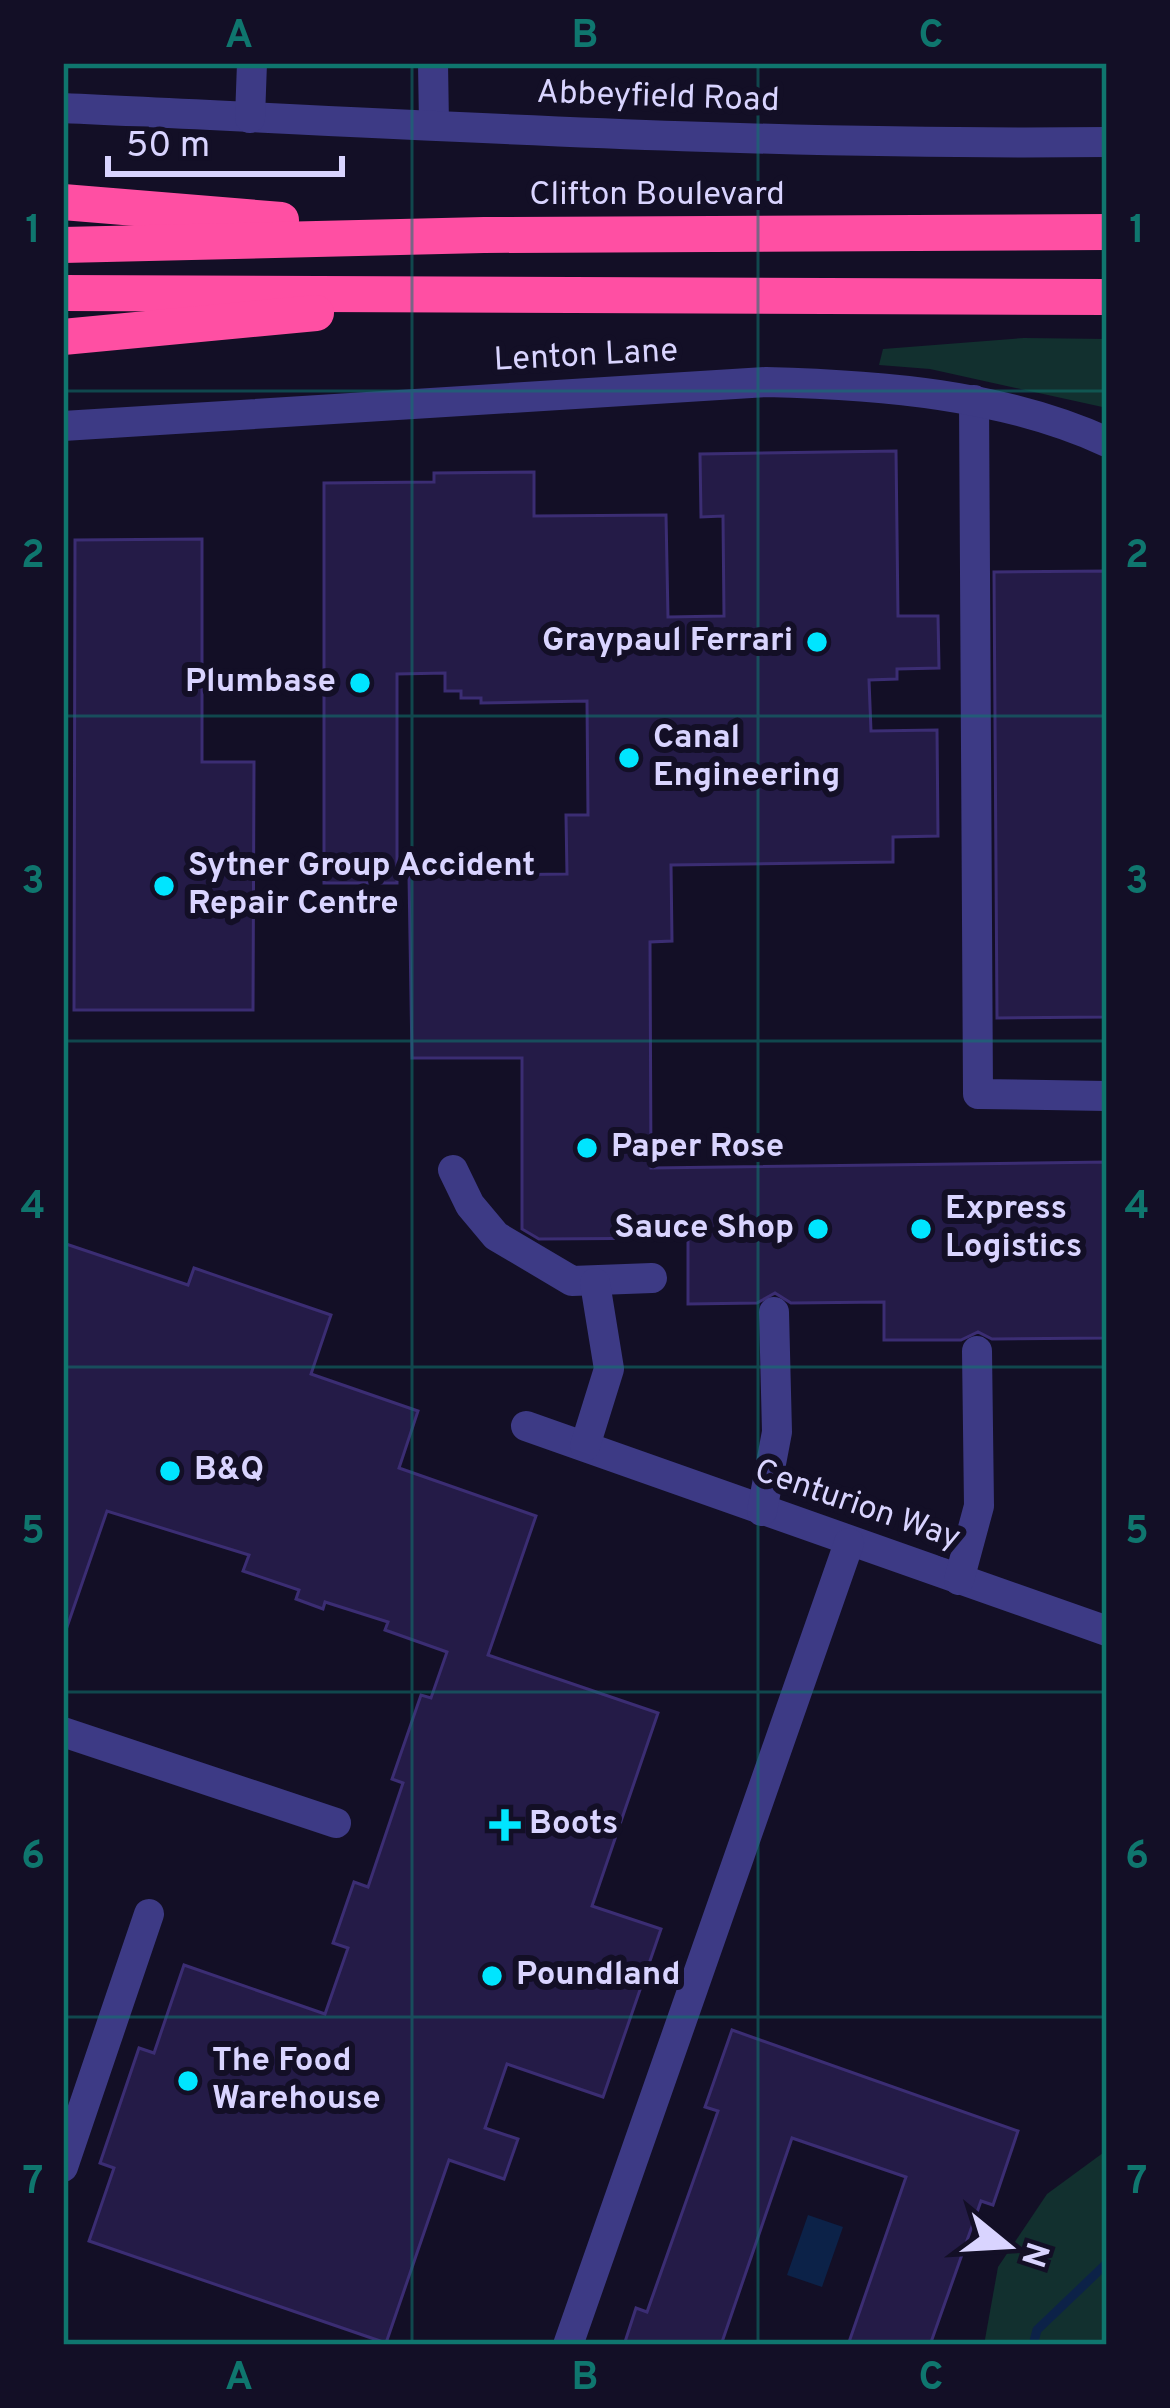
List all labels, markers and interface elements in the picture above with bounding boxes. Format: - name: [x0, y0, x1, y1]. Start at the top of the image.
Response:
- text: A: [225, 13, 253, 62]
- text: B: [572, 13, 598, 62]
- text: C: [919, 13, 943, 62]
- street label: Abbeyfield Road: [536, 73, 780, 123]
- scale bar: [108, 102, 342, 176]
- text: 50 m: [126, 124, 210, 170]
- street label: Clifton Boulevard: [529, 175, 785, 217]
- text: 1: [25, 208, 41, 257]
- text: 1: [1129, 208, 1145, 257]
- street label: Lenton Lane: [493, 331, 679, 383]
- text: 2: [21, 533, 45, 582]
- text: 2: [1125, 533, 1149, 582]
- place label: Graypaul Ferrari: [542, 621, 793, 663]
- marker: Graypaul Ferrari: [804, 629, 830, 655]
- place label: Plumbase: [185, 662, 336, 704]
- marker: Plumbase: [347, 670, 373, 696]
- place label: Canal Engineering: [653, 718, 840, 798]
- marker: Canal Engineering: [616, 745, 642, 771]
- place label: Sytner Group Accident Repair Centre: [188, 846, 535, 926]
- text: 3: [21, 859, 45, 908]
- text: 3: [1125, 859, 1149, 908]
- marker: Sytner Group Accident Repair Centre: [151, 873, 177, 899]
- place label: Paper Rose: [611, 1127, 784, 1169]
- marker: Paper Rose: [574, 1135, 600, 1161]
- text: 4: [20, 1184, 46, 1233]
- text: 4: [1124, 1184, 1150, 1233]
- place label: Express Logistics: [945, 1189, 1082, 1269]
- place label: Sauce Shop: [614, 1208, 794, 1250]
- marker: Sauce Shop: [805, 1216, 831, 1242]
- marker: Express Logistics: [908, 1216, 934, 1242]
- place label: B&Q: [194, 1450, 264, 1492]
- street label: Centurion Way: [749, 1451, 965, 1561]
- marker: B&Q: [157, 1458, 183, 1484]
- text: 5: [21, 1509, 45, 1558]
- text: 5: [1125, 1509, 1149, 1558]
- place label: Boots: [529, 1804, 618, 1846]
- marker: Boots: [492, 1812, 518, 1838]
- text: 6: [21, 1834, 45, 1883]
- text: 6: [1125, 1834, 1149, 1883]
- place label: Poundland: [516, 1955, 681, 1997]
- marker: Poundland: [479, 1963, 505, 1989]
- place label: The Food Warehouse: [212, 2041, 381, 2121]
- marker: The Food Warehouse: [175, 2068, 201, 2094]
- text: 7: [23, 2159, 43, 2208]
- text: 7: [1127, 2159, 1147, 2208]
- north arrow: [948, 2186, 1068, 2306]
- text: N: [1009, 2236, 1056, 2272]
- text: A: [225, 2355, 253, 2404]
- text: B: [572, 2355, 598, 2404]
- text: C: [919, 2355, 943, 2404]

